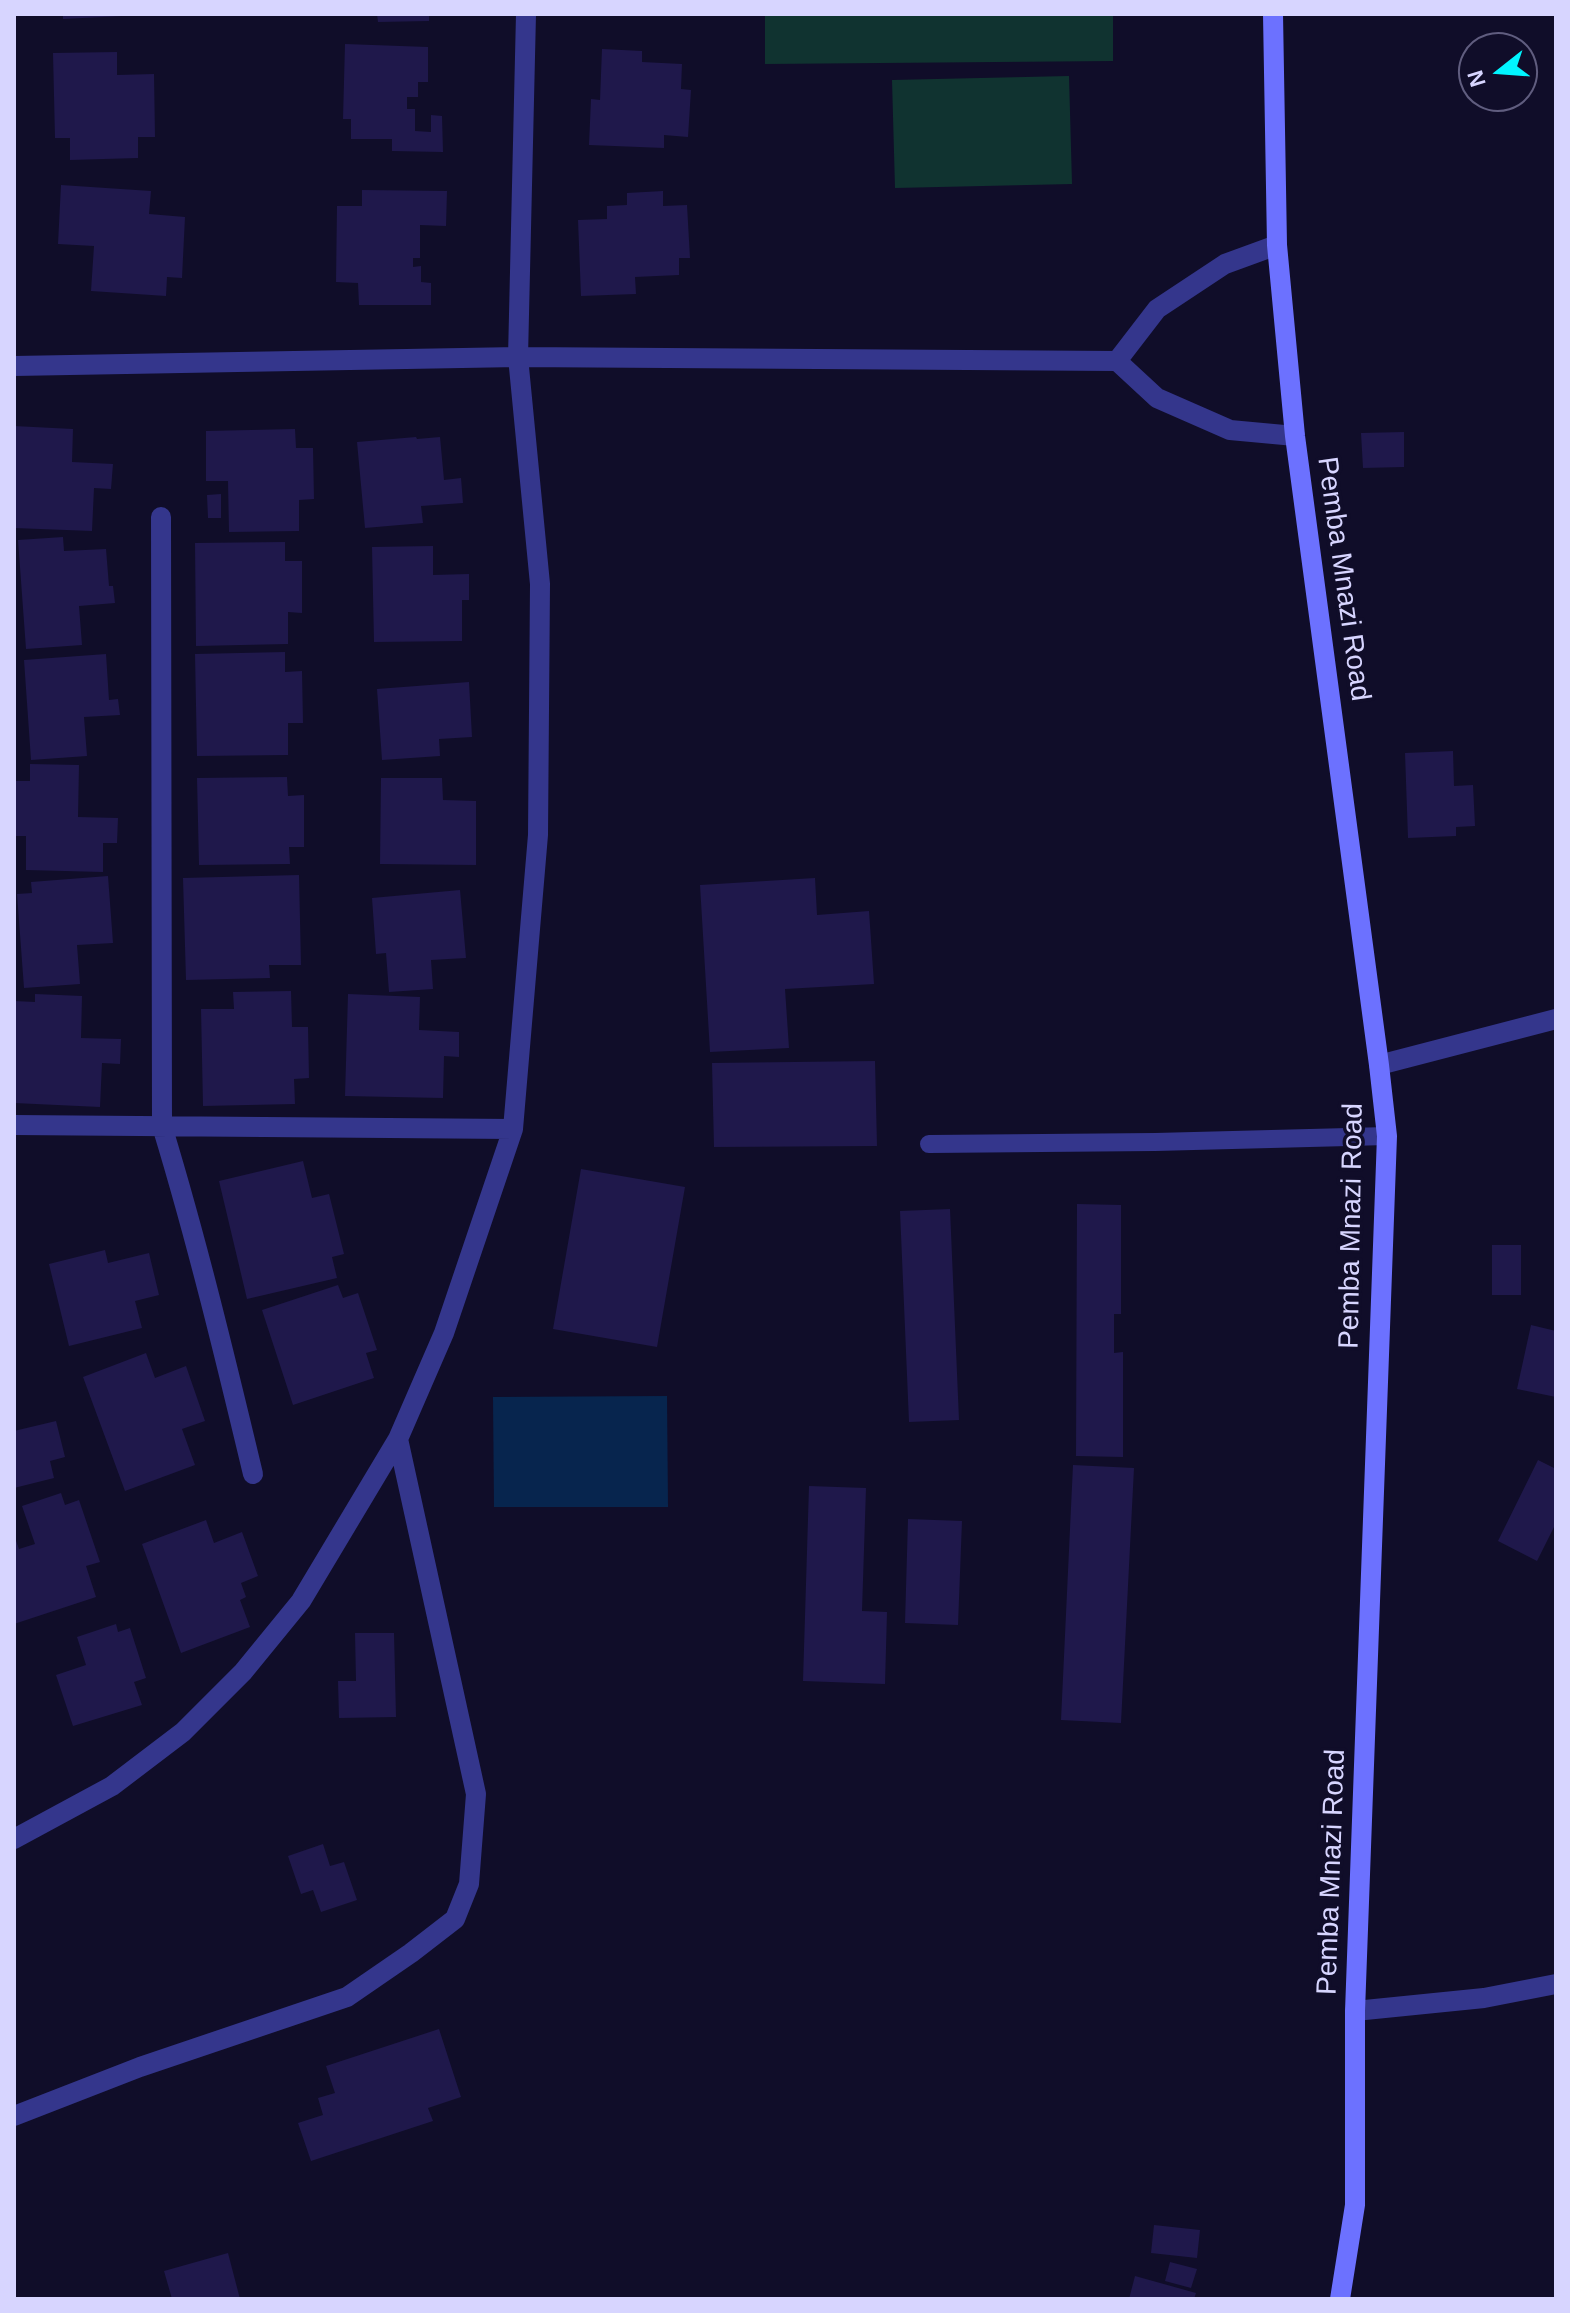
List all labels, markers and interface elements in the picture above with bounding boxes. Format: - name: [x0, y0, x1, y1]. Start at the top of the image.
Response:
- north arrow: [1458, 32, 1538, 112]
- text: N: [1462, 67, 1491, 90]
- street label: Pemba Mnazi Road: [1309, 455, 1377, 703]
- street label: Pemba Mnazi Road: [1333, 1103, 1371, 1349]
- street label: Pemba Mnazi Road: [1311, 1749, 1353, 1995]

